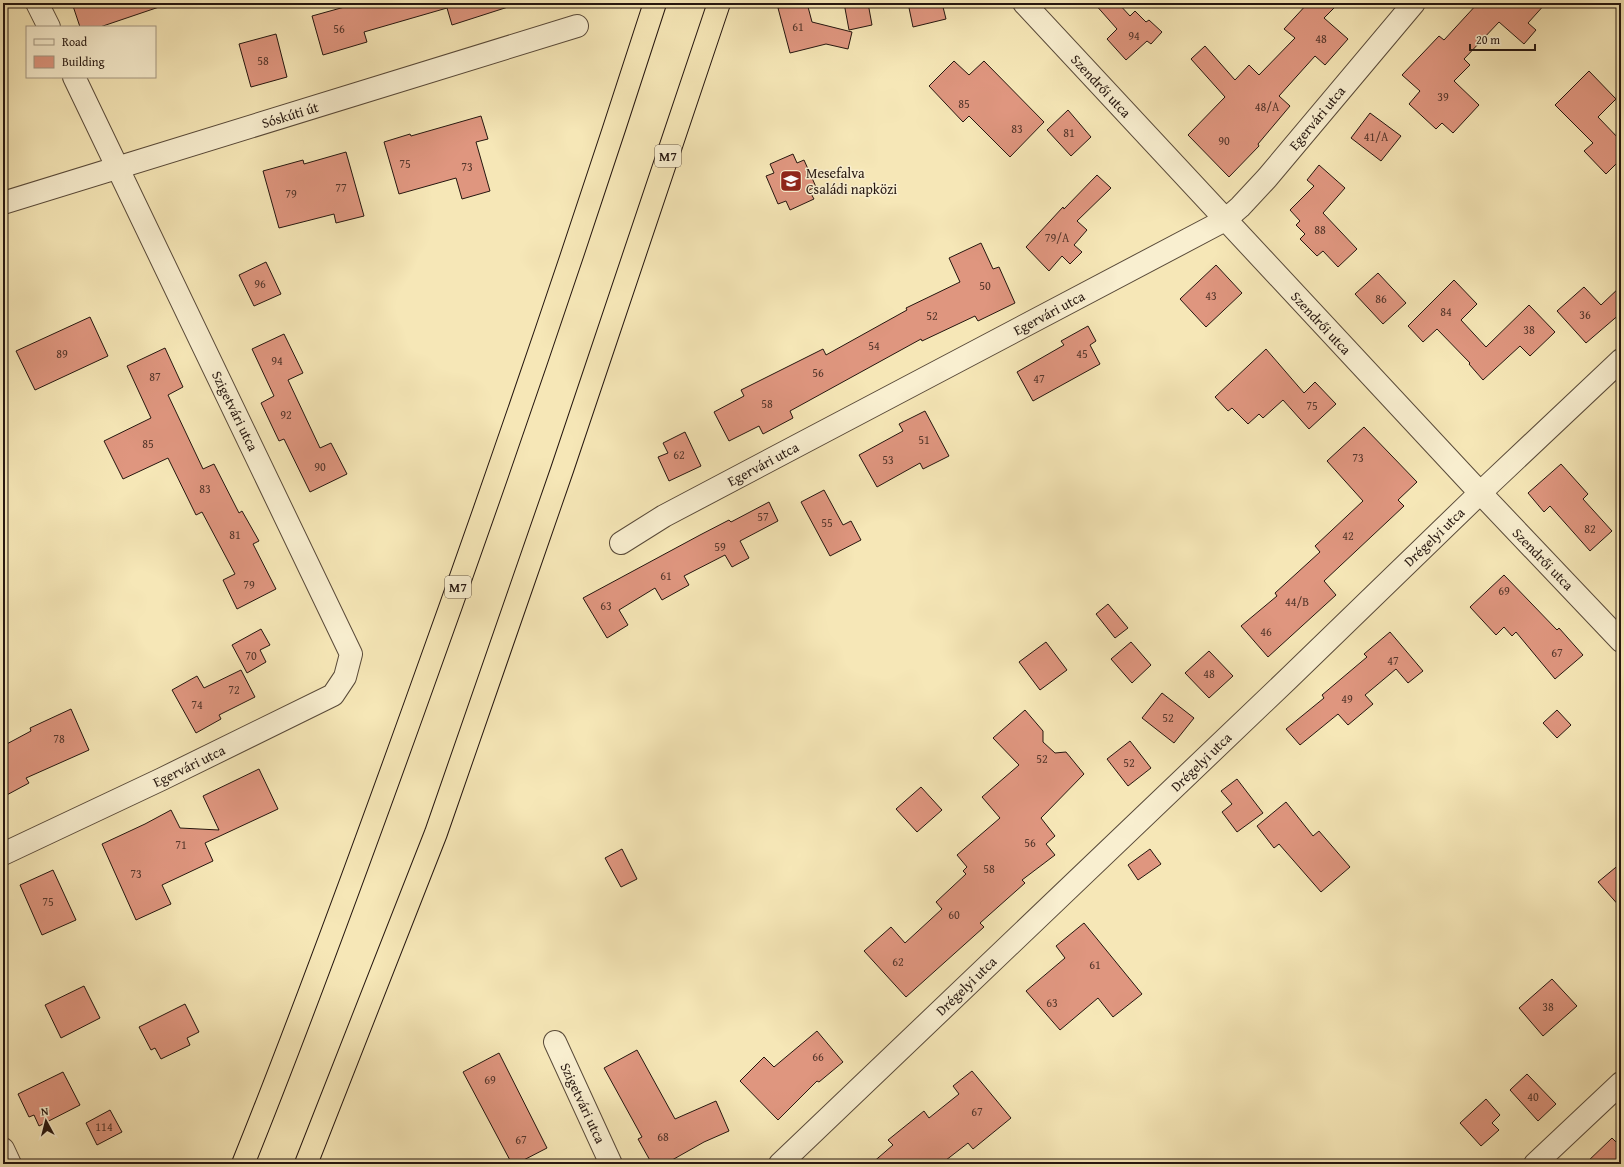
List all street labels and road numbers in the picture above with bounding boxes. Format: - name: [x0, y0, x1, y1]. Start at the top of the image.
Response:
- street label: Szendrői utca: [1066, 50, 1136, 122]
- street label: Egervári utca: [1284, 81, 1350, 154]
- street label: Sóskúti út: [259, 97, 321, 133]
- road number: M7: [655, 145, 681, 167]
- street label: Egervári utca: [1010, 286, 1089, 340]
- street label: Szendrői utca: [1286, 287, 1356, 359]
- street label: Szigetvári utca: [207, 367, 263, 455]
- street label: Egervári utca: [724, 437, 803, 491]
- street label: Drégelyi utca: [1399, 503, 1469, 571]
- street label: Szendrői utca: [1508, 523, 1578, 595]
- road number: M7: [445, 576, 471, 598]
- street label: Drégelyi utca: [1166, 728, 1236, 796]
- street label: Egervári utca: [150, 740, 229, 792]
- street label: Drégelyi utca: [931, 952, 1001, 1020]
- street label: Szigetvári utca: [556, 1059, 611, 1147]

